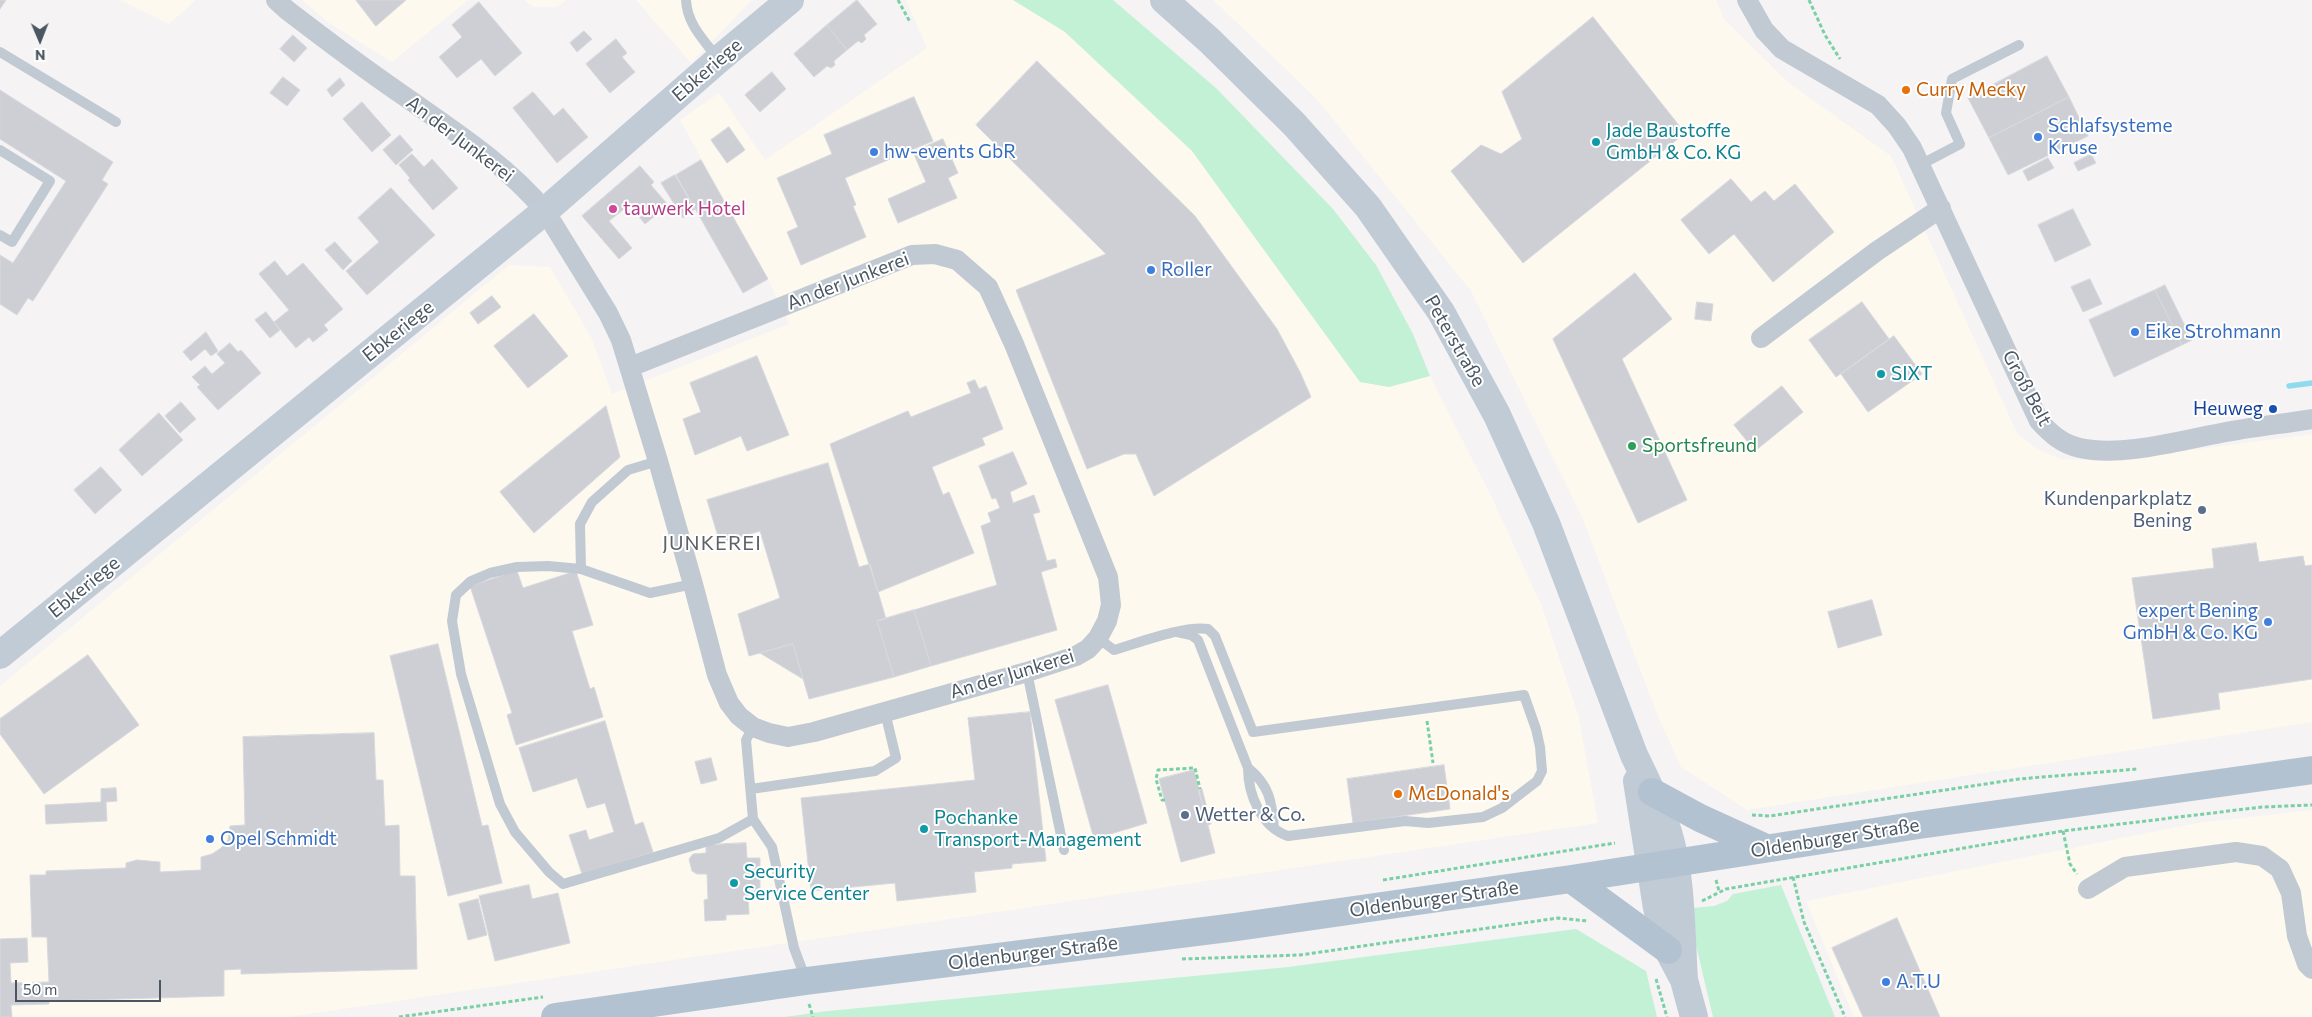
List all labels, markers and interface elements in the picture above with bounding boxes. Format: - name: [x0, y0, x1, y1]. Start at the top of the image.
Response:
- north arrow: [15, 15, 65, 65]
- street label: Ebkeriege: [667, 34, 747, 106]
- text: N: [35, 47, 46, 64]
- place label: Curry Mecky: [1916, 79, 2026, 101]
- marker: Curry Mecky: [1900, 84, 1912, 96]
- street label: An der Junkerei: [402, 91, 518, 187]
- place label: Schlafsysteme Kruse: [2048, 115, 2172, 159]
- place label: Jade Baustoffe GmbH & Co. KG: [1606, 120, 1741, 164]
- marker: Schlafsysteme Kruse: [2032, 131, 2044, 143]
- marker: Jade Baustoffe GmbH & Co. KG: [1590, 136, 1602, 148]
- place label: hw-events GbR: [884, 141, 1016, 163]
- marker: hw-events GbR: [868, 146, 880, 158]
- place label: tauwerk Hotel: [623, 198, 746, 220]
- marker: tauwerk Hotel: [607, 203, 619, 215]
- street label: An der Junkerei: [784, 247, 912, 315]
- place label: Roller: [1161, 259, 1212, 281]
- marker: Roller: [1145, 264, 1157, 276]
- street label: Peterstraße: [1420, 291, 1490, 391]
- street label: Ebkeriege: [358, 295, 438, 367]
- place label: Eike Strohmann: [2145, 321, 2281, 343]
- marker: Eike Strohmann: [2129, 326, 2141, 338]
- street label: Groß Belt: [1998, 346, 2056, 430]
- place label: SIXT: [1891, 363, 1933, 385]
- marker: SIXT: [1875, 368, 1887, 380]
- place label: Heuweg: [2193, 398, 2263, 420]
- marker: Heuweg: [2267, 403, 2279, 415]
- place label: Sportsfreund: [1642, 435, 1757, 457]
- marker: Sportsfreund: [1626, 440, 1638, 452]
- place label: Kundenparkplatz Bening: [2044, 488, 2192, 532]
- marker: Kundenparkplatz Bening: [2196, 504, 2208, 516]
- district label: JUNKEREI: [661, 531, 763, 555]
- street label: Ebkeriege: [44, 551, 124, 623]
- place label: expert Bening GmbH & Co. KG: [2123, 600, 2258, 644]
- marker: expert Bening GmbH & Co. KG: [2262, 616, 2274, 628]
- street label: An der Junkerei: [947, 644, 1077, 704]
- place label: McDonald's: [1408, 783, 1510, 805]
- marker: McDonald's: [1392, 788, 1404, 800]
- place label: Wetter & Co.: [1195, 804, 1306, 826]
- place label: Pochanke Transport-Management: [934, 807, 1142, 851]
- marker: Wetter & Co.: [1179, 809, 1191, 821]
- street label: Oldenburger Straße: [1749, 813, 1921, 863]
- marker: Pochanke Transport-Management: [918, 823, 930, 835]
- place label: Opel Schmidt: [220, 828, 337, 850]
- marker: Opel Schmidt: [204, 833, 216, 845]
- place label: Security Service Center: [744, 861, 870, 905]
- street label: Oldenburger Straße: [1348, 876, 1520, 922]
- marker: Security Service Center: [728, 877, 740, 889]
- street label: Oldenburger Straße: [947, 931, 1119, 975]
- scale bar: [18, 970, 164, 1002]
- place label: A.T.U: [1896, 971, 1941, 993]
- marker: A.T.U: [1880, 976, 1892, 988]
- text: 50 m: [23, 980, 57, 998]

